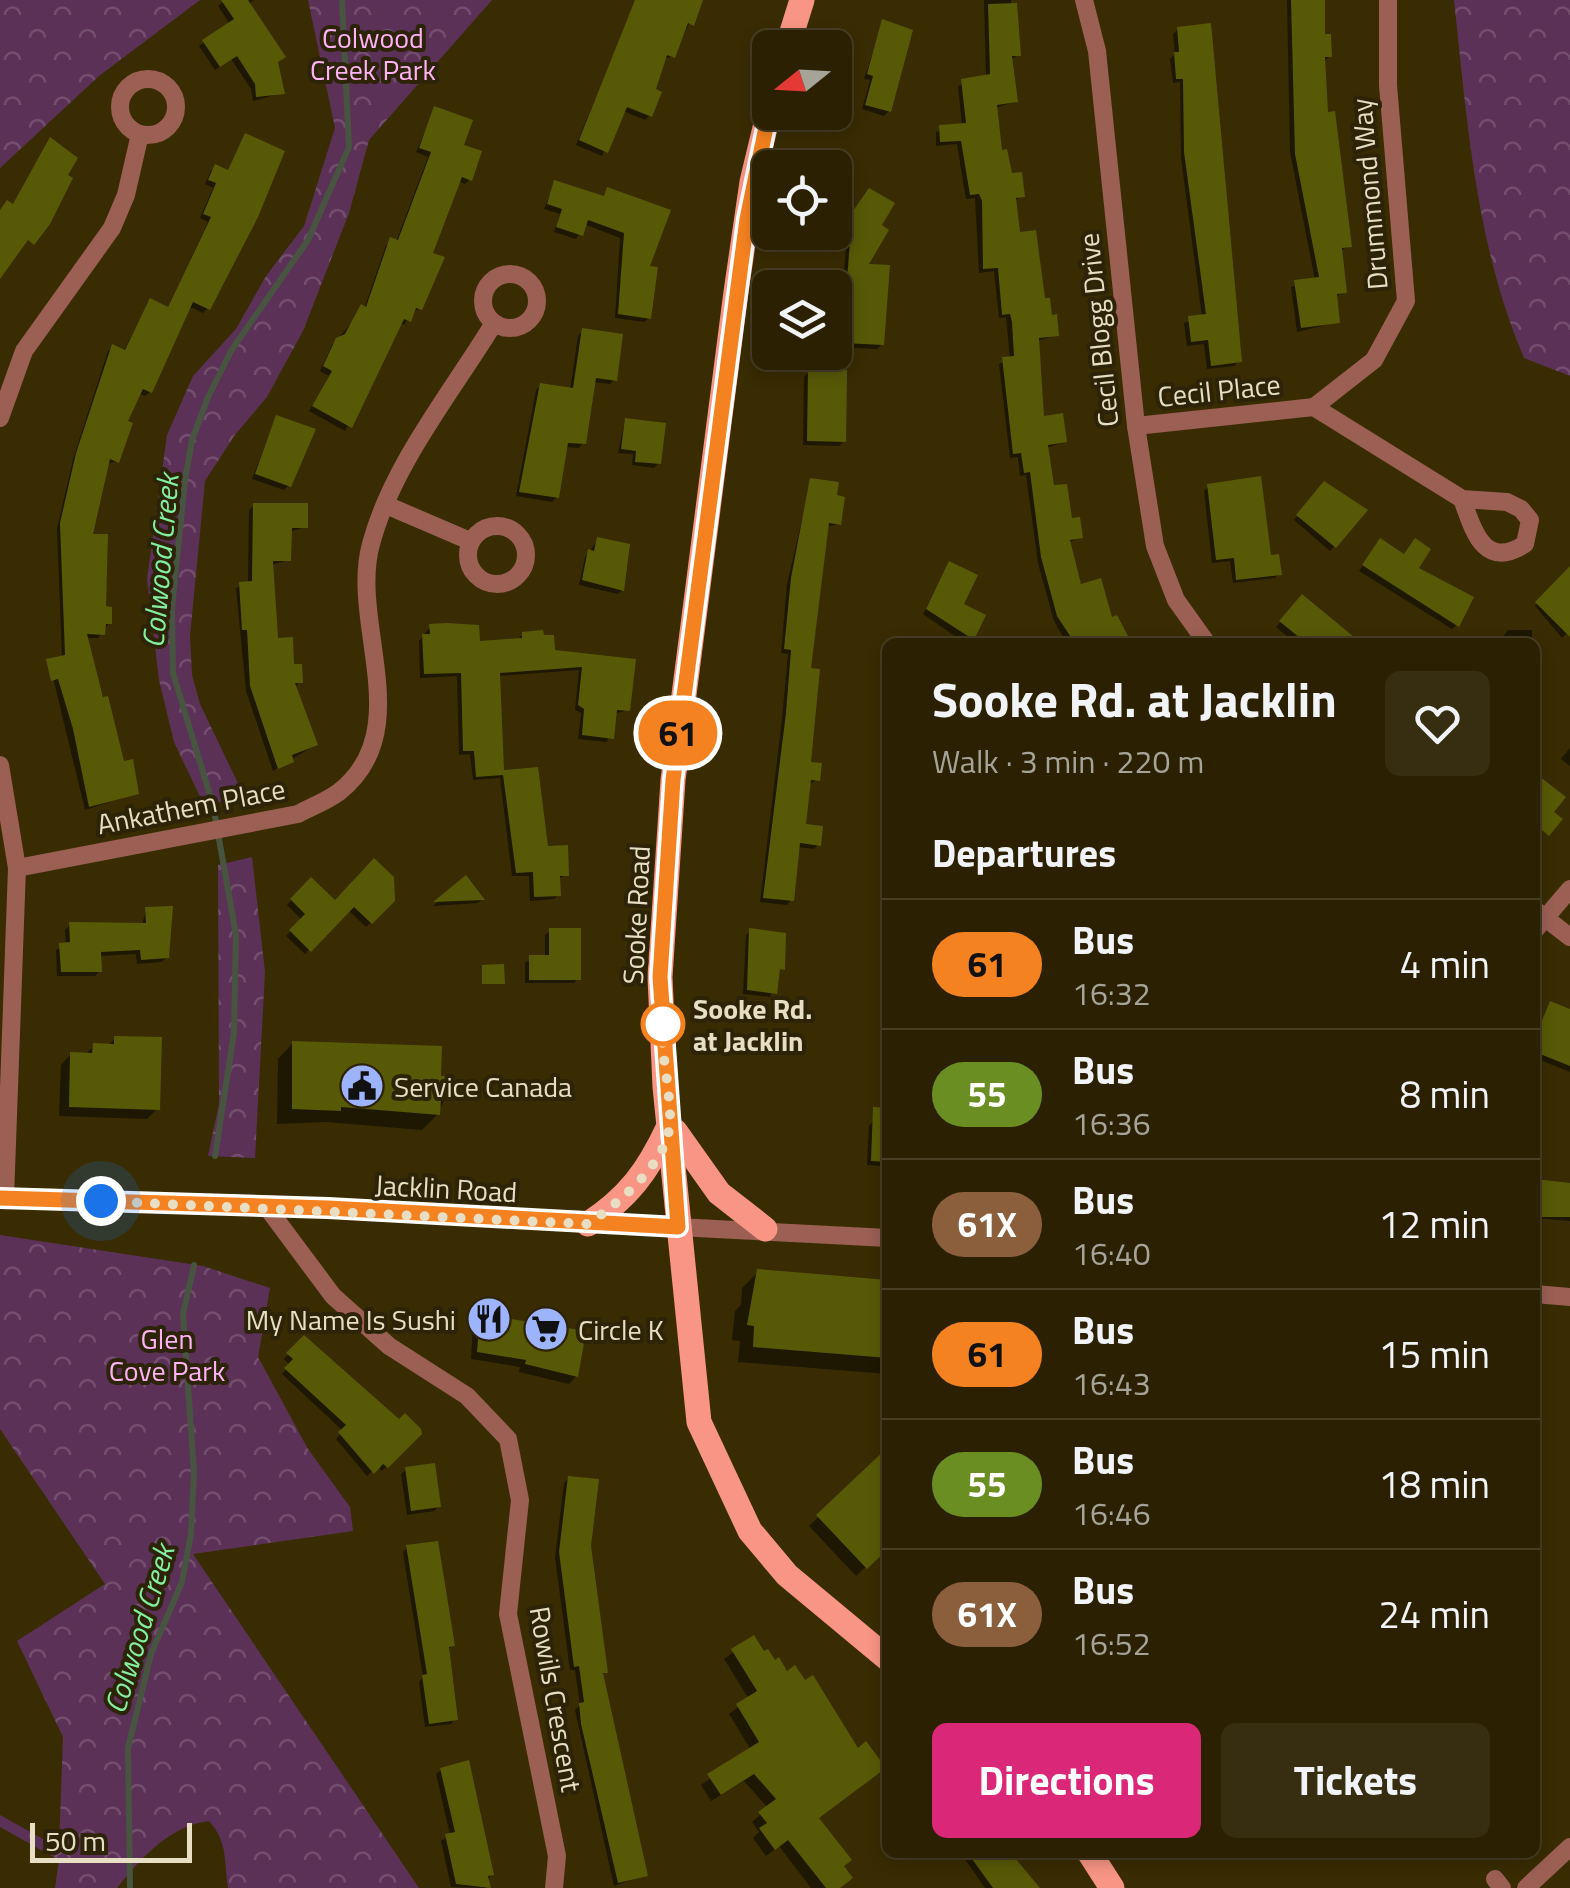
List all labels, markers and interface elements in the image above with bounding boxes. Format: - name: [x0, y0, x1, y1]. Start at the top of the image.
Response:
- park label: Colwood Creek Park: [310, 16, 436, 91]
- north arrow: [752, 30, 852, 130]
- map controls: [752, 30, 852, 370]
- street label: Drummond Way: [1339, 96, 1399, 292]
- button: locate: [752, 150, 852, 250]
- street label: Cecil Blogg Drive: [1066, 231, 1130, 429]
- button: layers: [752, 270, 852, 370]
- street label: Cecil Place: [1155, 362, 1283, 418]
- water label: Colwood Creek: [129, 469, 191, 650]
- text: Sooke Rd. at Jacklin: [932, 663, 1337, 736]
- button: heart: [1385, 671, 1490, 776]
- line badge: 61: [633, 700, 723, 766]
- text: 61: [658, 706, 698, 760]
- text: Walk · 3 min · 220 m: [932, 737, 1204, 785]
- street label: Ankathem Place: [93, 767, 289, 845]
- text: Departures: [932, 824, 1116, 882]
- street label: Sooke Road: [611, 845, 661, 985]
- text: Bus: [1072, 911, 1134, 969]
- text: 4 min: [1400, 935, 1490, 993]
- text: 61: [967, 937, 1007, 991]
- text: 16:32: [1072, 969, 1151, 1017]
- place label: Sooke Rd. at Jacklin: [693, 987, 812, 1062]
- marker: Sooke Rd. at Jacklin: [642, 1003, 684, 1045]
- text: Bus: [1072, 1041, 1134, 1099]
- public building icon: Service Canada: [339, 1063, 385, 1109]
- place label: Service Canada: [394, 1065, 572, 1108]
- text: 8 min: [1400, 1065, 1490, 1123]
- text: 55: [967, 1067, 1007, 1121]
- text: 16:36: [1072, 1099, 1151, 1147]
- street label: Jacklin Road: [374, 1163, 518, 1213]
- text: Bus: [1072, 1171, 1134, 1229]
- your location: [76, 1176, 126, 1226]
- text: 12 min: [1379, 1195, 1490, 1253]
- text: 61X: [957, 1197, 1017, 1251]
- text: 16:40: [1072, 1229, 1151, 1277]
- restaurant icon: My Name Is Sushi: [466, 1296, 512, 1342]
- place label: My Name Is Sushi: [246, 1298, 456, 1341]
- text: Bus: [1072, 1301, 1134, 1359]
- supermarket icon: Circle K: [523, 1306, 569, 1352]
- place label: Circle K: [578, 1308, 664, 1351]
- park label: Glen Cove Park: [109, 1317, 225, 1392]
- text: 15 min: [1379, 1325, 1490, 1383]
- text: 61: [967, 1327, 1007, 1381]
- text: 16:43: [1072, 1359, 1151, 1407]
- text: Bus: [1072, 1431, 1134, 1489]
- text: 18 min: [1379, 1455, 1490, 1513]
- text: 55: [967, 1457, 1007, 1511]
- text: 16:46: [1072, 1489, 1151, 1537]
- water label: Colwood Creek: [92, 1535, 188, 1719]
- text: Bus: [1072, 1561, 1134, 1619]
- text: 24 min: [1379, 1585, 1490, 1643]
- text: 61X: [957, 1587, 1017, 1641]
- street label: Rowils Crescent: [519, 1603, 593, 1795]
- text: 16:52: [1072, 1619, 1151, 1667]
- button: Directions: [932, 1723, 1201, 1838]
- button: Tickets: [1221, 1723, 1490, 1838]
- scale bar: [30, 1818, 192, 1862]
- text: 50 m: [45, 1819, 106, 1862]

